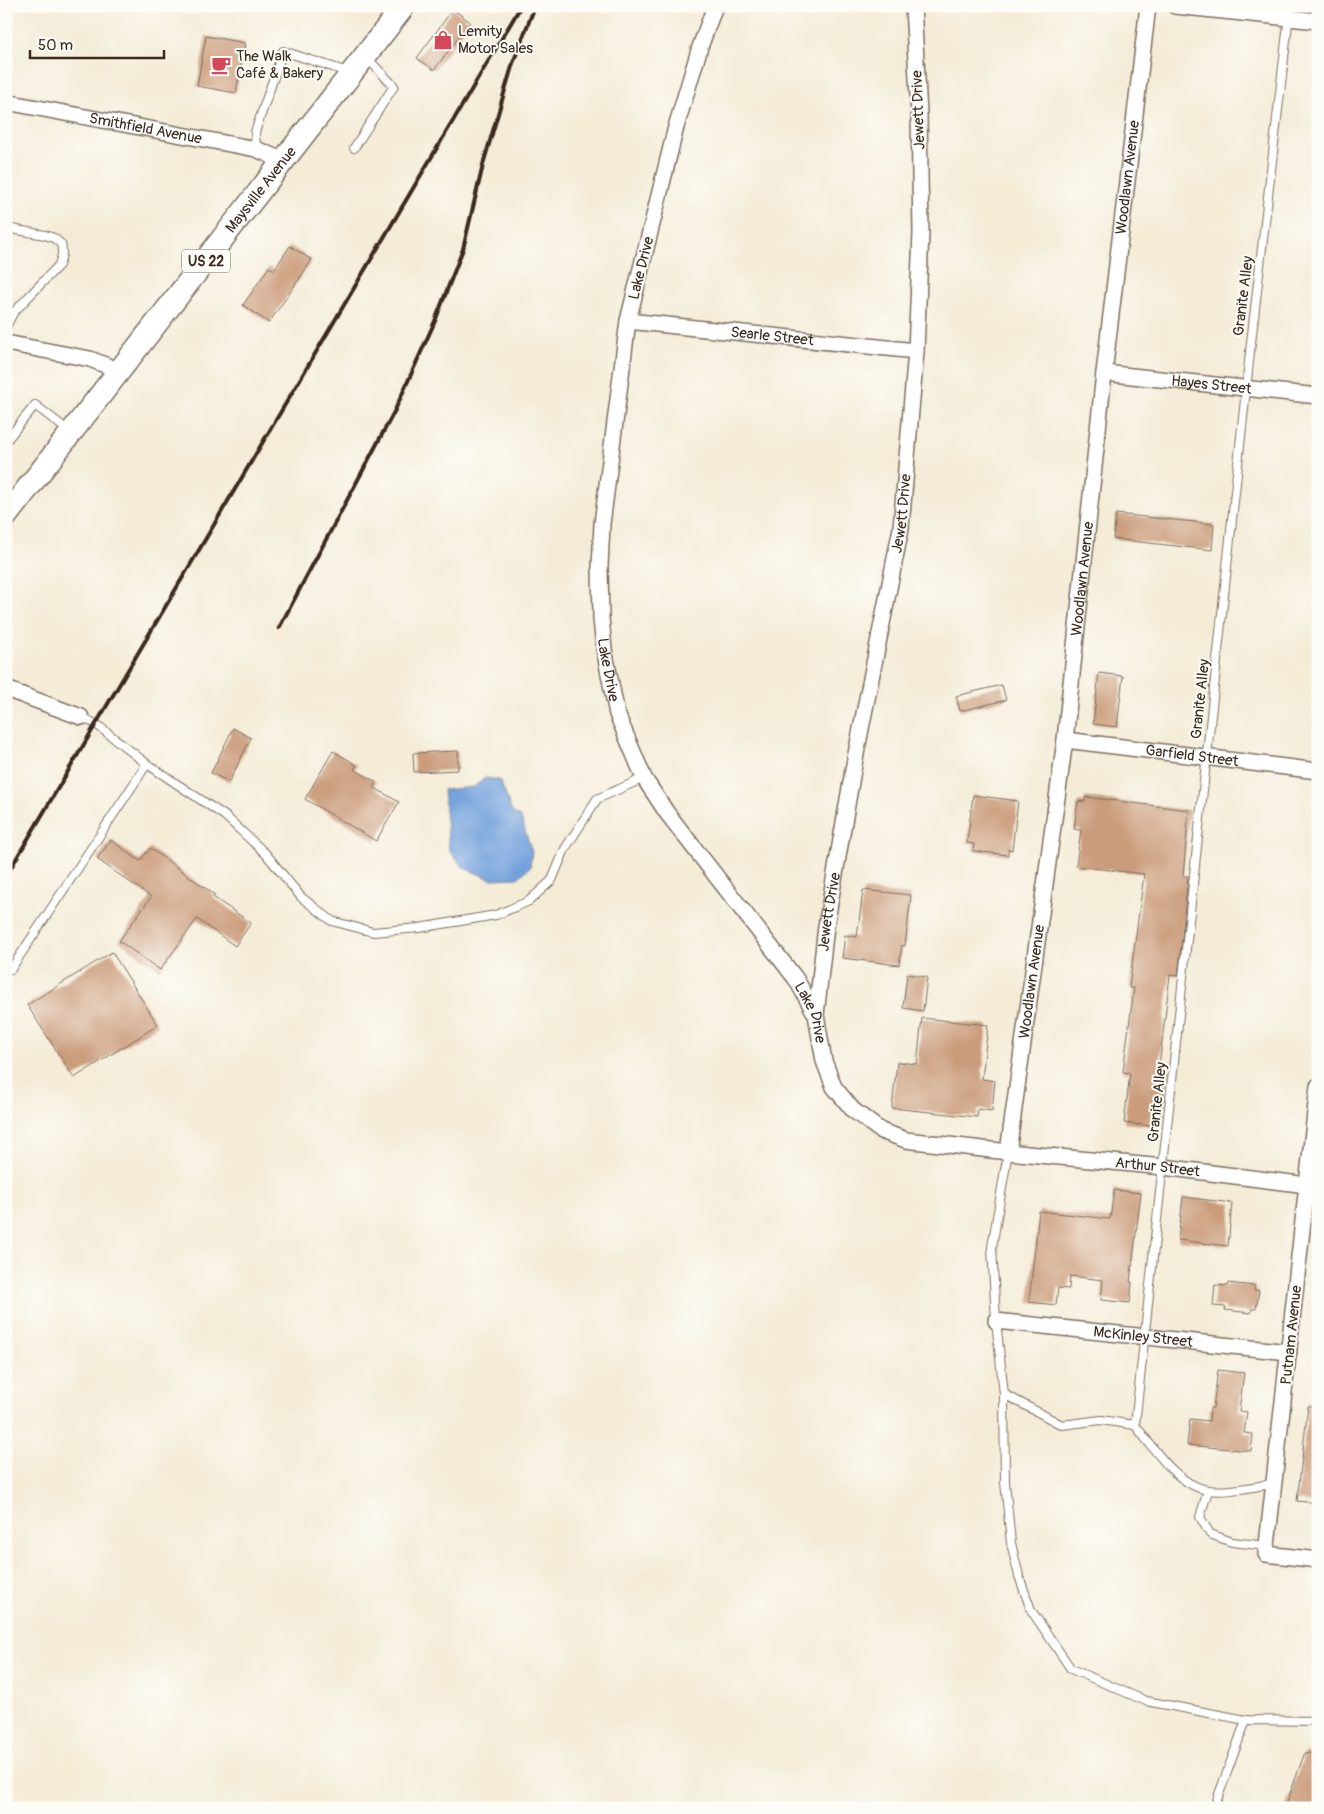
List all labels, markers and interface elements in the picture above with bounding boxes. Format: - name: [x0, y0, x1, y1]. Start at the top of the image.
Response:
- place label: Lemity Motor Sales: [458, 22, 533, 58]
- scale bar: [30, 28, 164, 60]
- shop icon: Lemity Motor Sales: [432, 29, 454, 51]
- text: 50 m: [38, 36, 73, 55]
- place label: The Walk Café & Bakery: [236, 47, 324, 83]
- cafe icon: The Walk Café & Bakery: [210, 54, 232, 76]
- street label: Jewett Drive: [908, 69, 929, 150]
- street label: Smithfield Avenue: [87, 109, 204, 149]
- street label: Woodlawn Avenue: [1112, 119, 1144, 236]
- street label: Maysville Avenue: [222, 142, 301, 237]
- street label: Lake Drive: [624, 234, 659, 302]
- road number: US 22: [182, 250, 230, 272]
- street label: Granite Alley: [1229, 254, 1258, 337]
- street label: Searle Street: [730, 323, 816, 350]
- street label: Hayes Street: [1170, 371, 1253, 399]
- street label: Jewett Drive: [887, 473, 916, 555]
- street label: Woodlawn Avenue: [1067, 520, 1098, 637]
- street label: Lake Drive: [593, 637, 623, 704]
- street label: Granite Alley: [1187, 658, 1214, 740]
- street label: Garfield Street: [1144, 741, 1240, 771]
- street label: Jewett Drive: [814, 870, 845, 952]
- street label: Woodlawn Avenue: [1015, 923, 1049, 1040]
- street label: Lake Drive: [790, 979, 830, 1045]
- street label: Granite Alley: [1144, 1061, 1171, 1143]
- street label: Arthur Street: [1114, 1153, 1202, 1182]
- street label: Putnam Avenue: [1277, 1284, 1306, 1386]
- street label: McKinley Street: [1092, 1322, 1195, 1352]

